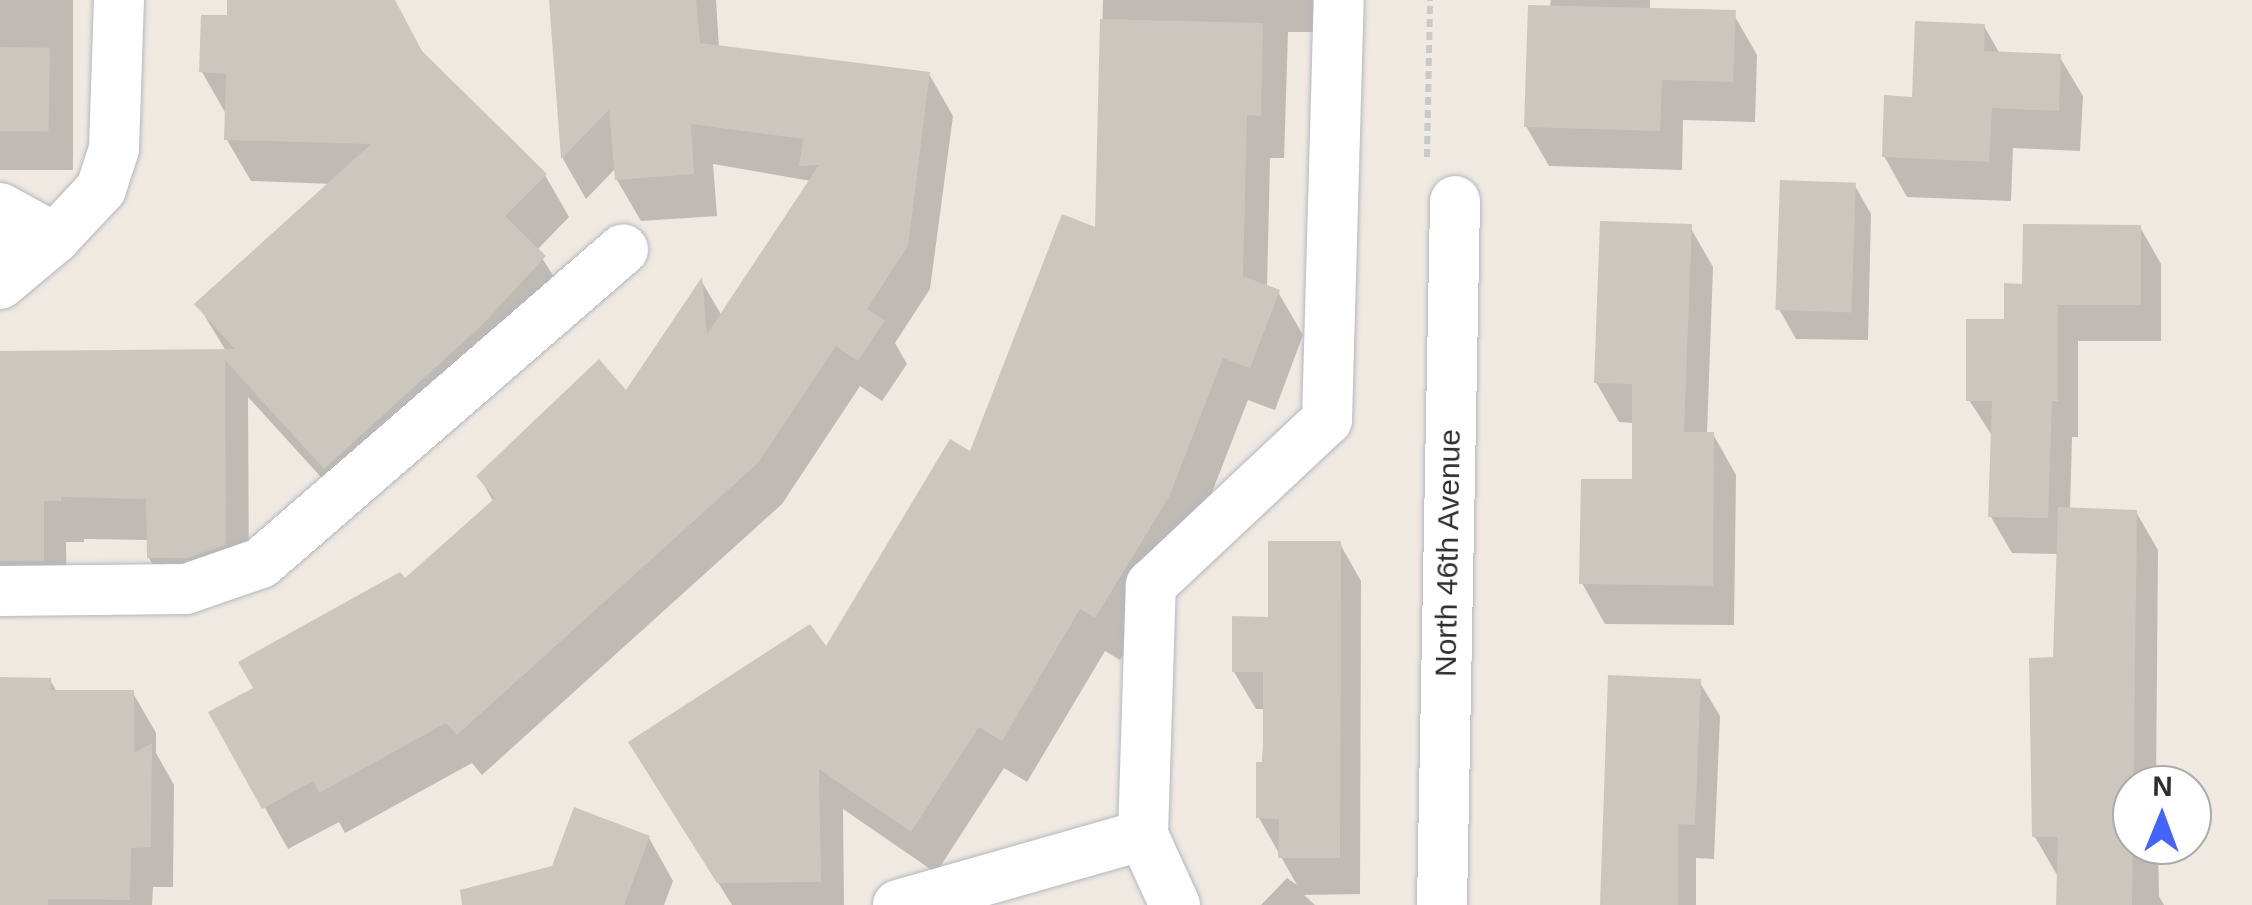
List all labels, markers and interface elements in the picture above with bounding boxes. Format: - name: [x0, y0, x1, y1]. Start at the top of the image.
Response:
- street label: North 46th Avenue: [1428, 428, 1468, 678]
- north arrow: [2112, 765, 2212, 865]
- text: N: [2152, 771, 2173, 802]

